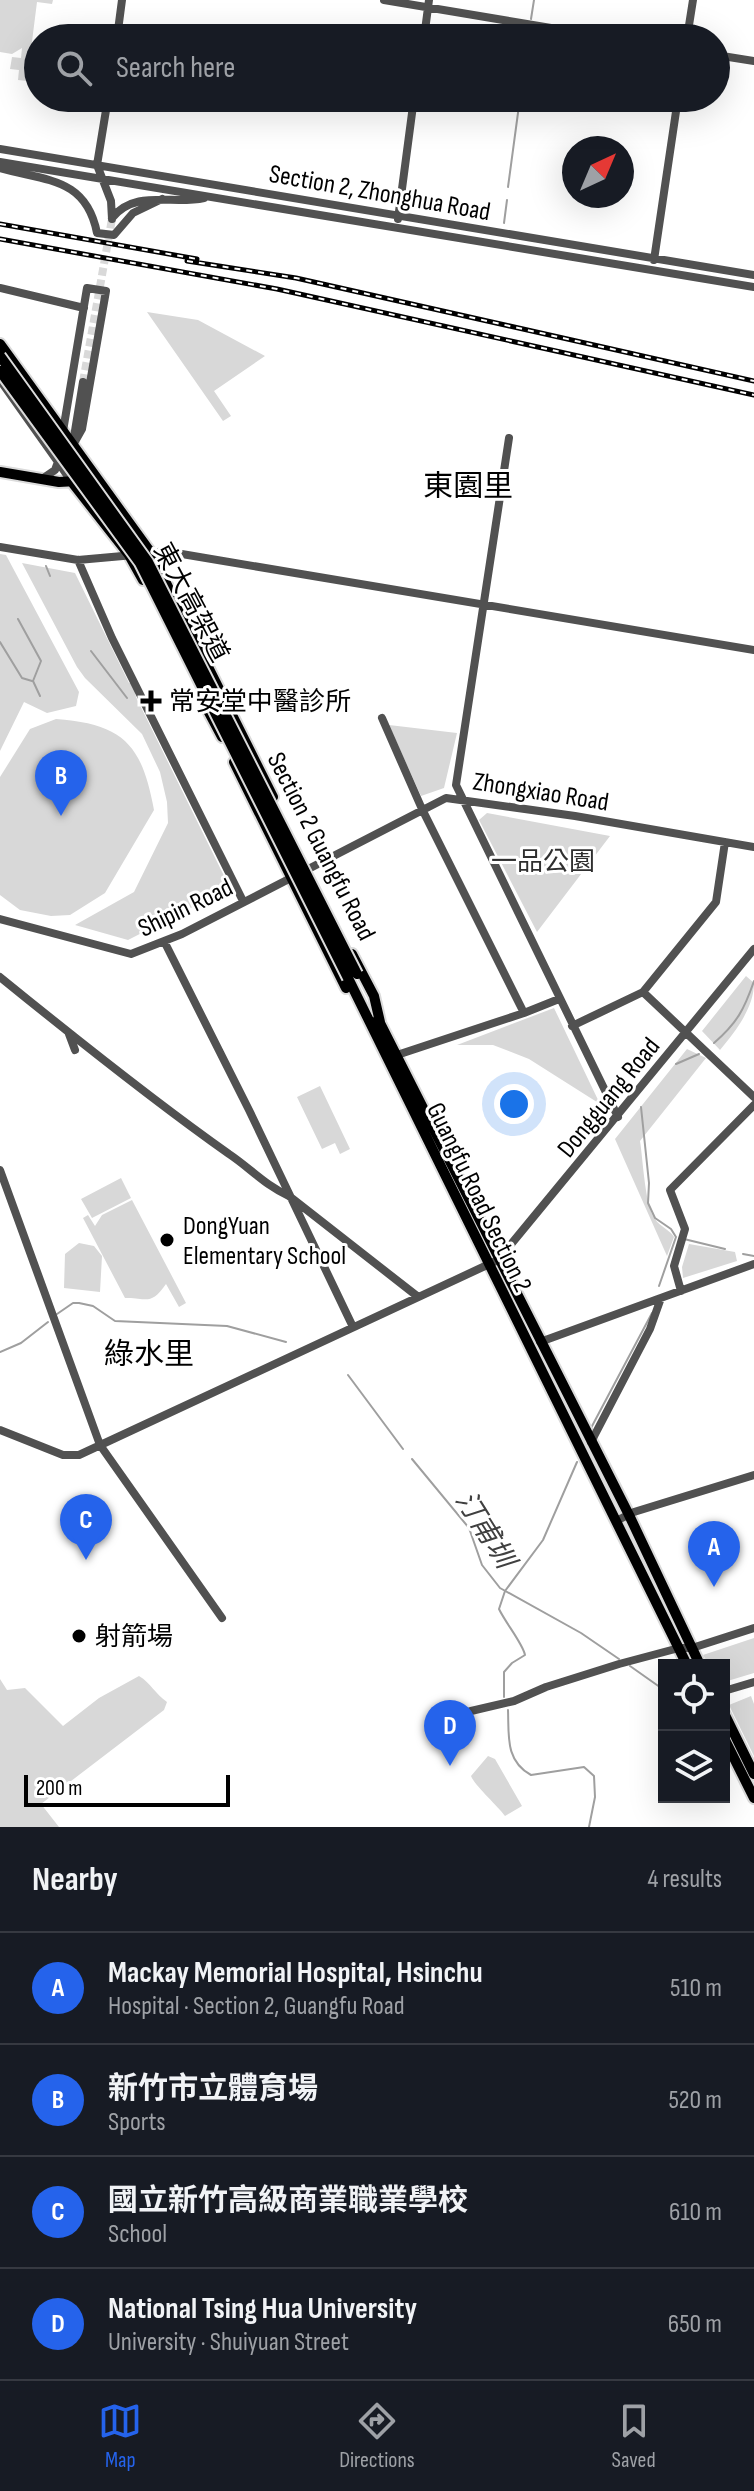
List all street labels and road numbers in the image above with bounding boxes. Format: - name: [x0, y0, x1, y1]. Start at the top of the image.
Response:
- street label: Section 2, Zhonghua Road: [267, 159, 493, 228]
- street label: 東大高架道: [146, 538, 235, 667]
- street label: Section 2 Guangfu Road: [260, 748, 381, 946]
- street label: Zhongxiao Road: [471, 766, 611, 819]
- street label: Shipin Road: [133, 872, 238, 944]
- street label: Dongguang Road: [551, 1032, 667, 1164]
- street label: Guangfu Road Section 2: [419, 1098, 538, 1297]

